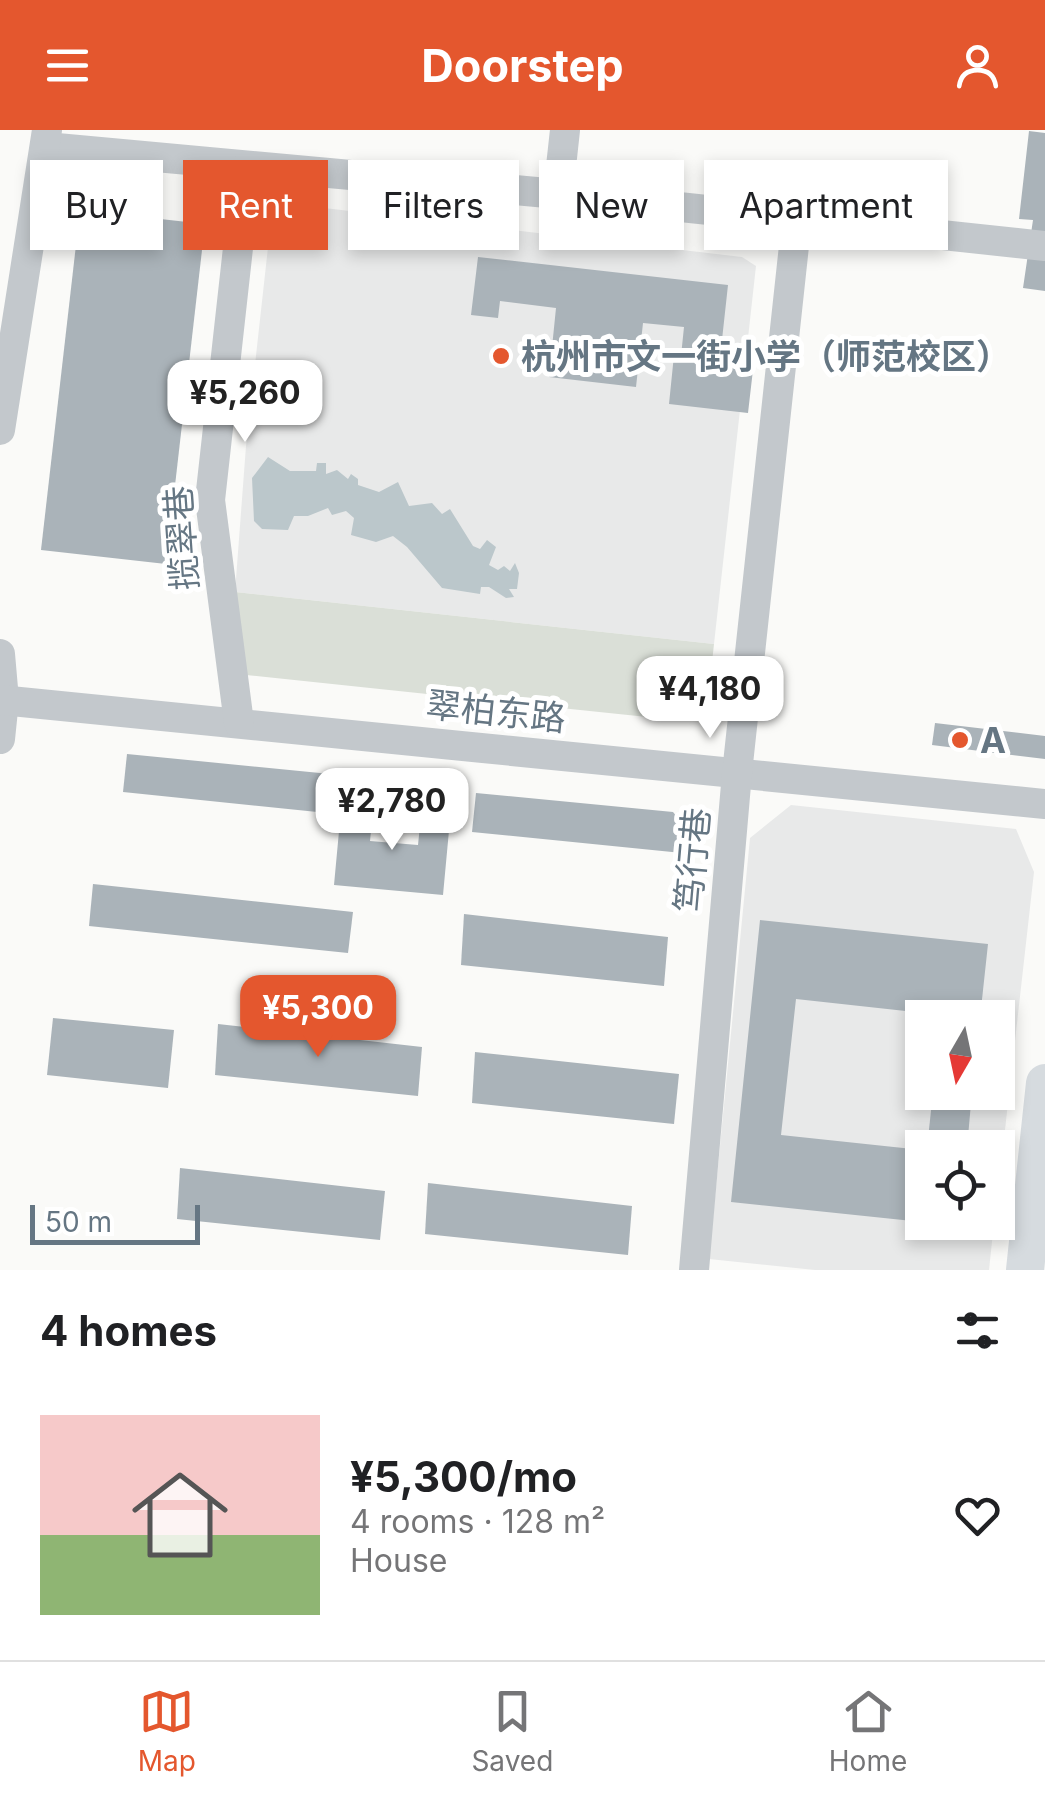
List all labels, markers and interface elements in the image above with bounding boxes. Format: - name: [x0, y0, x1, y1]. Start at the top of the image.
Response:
- icon: menu: [40, 38, 95, 93]
- text: Doorstep: [421, 38, 624, 93]
- icon: person: [950, 38, 1005, 93]
- chip: Buy: [30, 160, 163, 250]
- chip: Rent: [183, 160, 328, 250]
- chip: Filters: [348, 160, 519, 250]
- chip: New: [539, 160, 684, 250]
- chip: Apartment: [704, 160, 948, 250]
- place label: 杭州市文一街小学（师范校区）: [521, 335, 1011, 377]
- marker: 杭州市文一街小学（师范校区）: [490, 345, 512, 367]
- pin: ¥5,260: [164, 360, 326, 445]
- text: ¥5,260: [189, 373, 301, 412]
- street label: 揽翠巷: [156, 484, 206, 592]
- pin: ¥4,180: [629, 656, 791, 741]
- text: ¥4,180: [659, 669, 761, 708]
- street label: 翠柏东路: [424, 683, 568, 739]
- place label: A: [980, 719, 1006, 761]
- marker: A: [949, 729, 971, 751]
- pin: ¥2,780: [311, 768, 473, 853]
- text: ¥2,780: [338, 781, 446, 820]
- street label: 笃行巷: [667, 806, 717, 914]
- pin: ¥5,300: [237, 975, 399, 1060]
- text: ¥5,300: [262, 988, 374, 1027]
- north arrow: [905, 1000, 1015, 1110]
- map controls: [905, 1000, 1015, 1240]
- button: locate: [905, 1130, 1015, 1240]
- scale bar: [30, 1200, 200, 1244]
- text: 50 m: [45, 1205, 112, 1239]
- icon: filters: [950, 1303, 1005, 1358]
- text: 4 homes: [40, 1305, 217, 1356]
- text: ¥5,300/mo: [350, 1451, 577, 1502]
- icon: home: [120, 1455, 240, 1575]
- icon: heart: [950, 1488, 1005, 1543]
- text: 4 rooms · 128 m²: [350, 1502, 605, 1541]
- text: House: [350, 1541, 447, 1580]
- tab: Map: [138, 1684, 196, 1778]
- tab: Saved: [471, 1684, 553, 1778]
- tab: Home: [829, 1684, 907, 1778]

